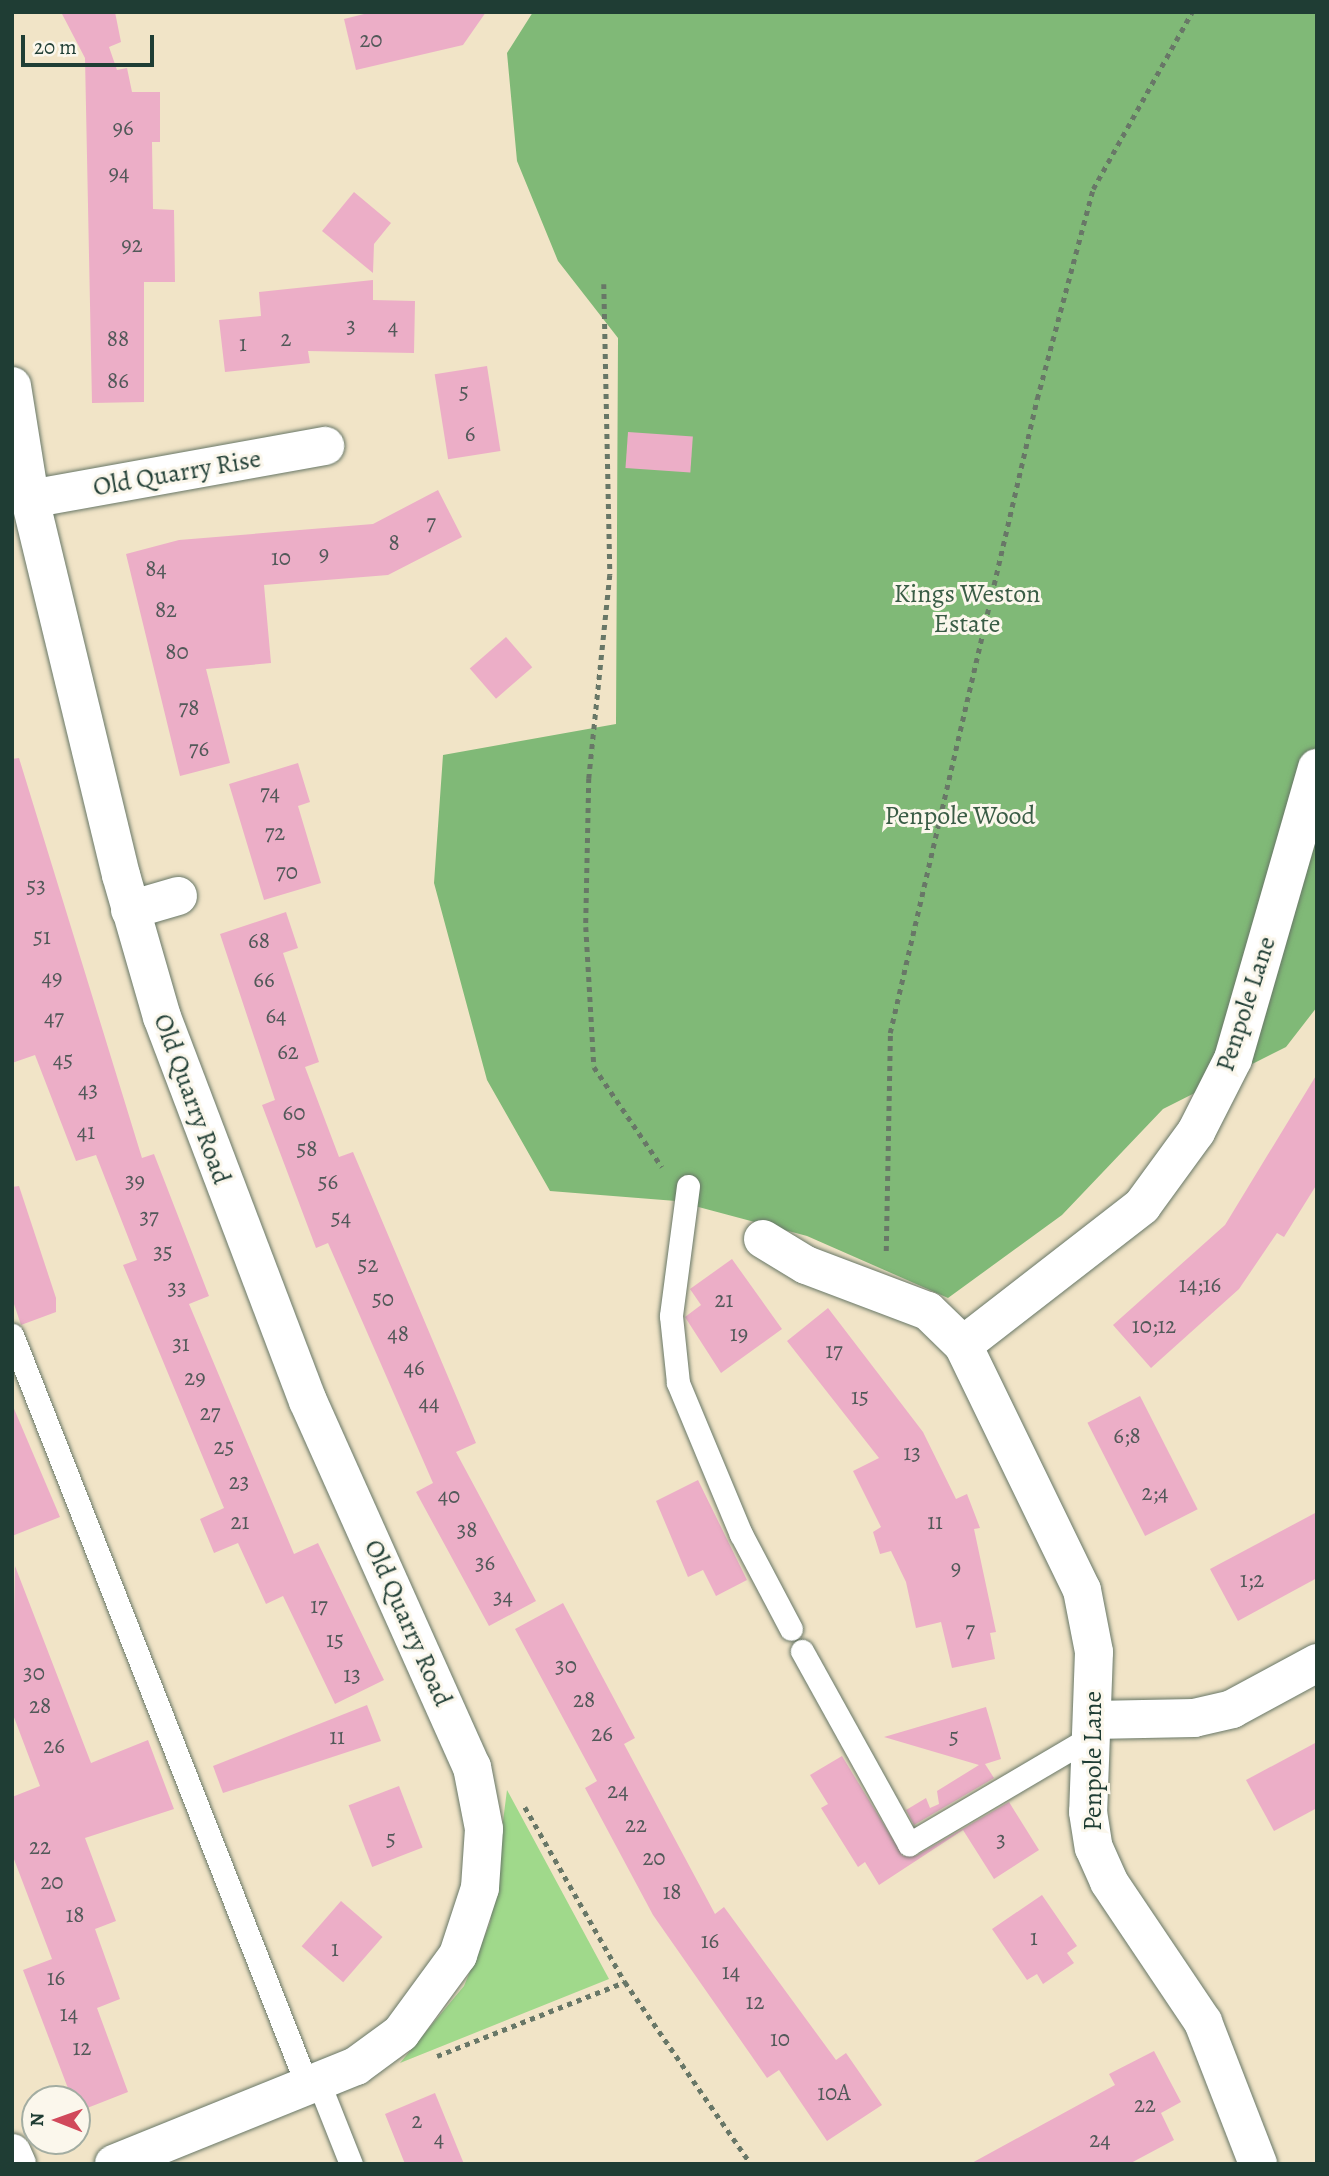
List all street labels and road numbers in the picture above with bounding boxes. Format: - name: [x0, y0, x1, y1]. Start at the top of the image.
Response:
- street label: Old Quarry Rise: [91, 443, 263, 503]
- street label: Penpole Lane: [1210, 933, 1282, 1075]
- street label: Old Quarry Road: [147, 1010, 237, 1188]
- street label: Old Quarry Road: [357, 1535, 459, 1711]
- street label: Penpole Lane: [1077, 1691, 1109, 1831]

